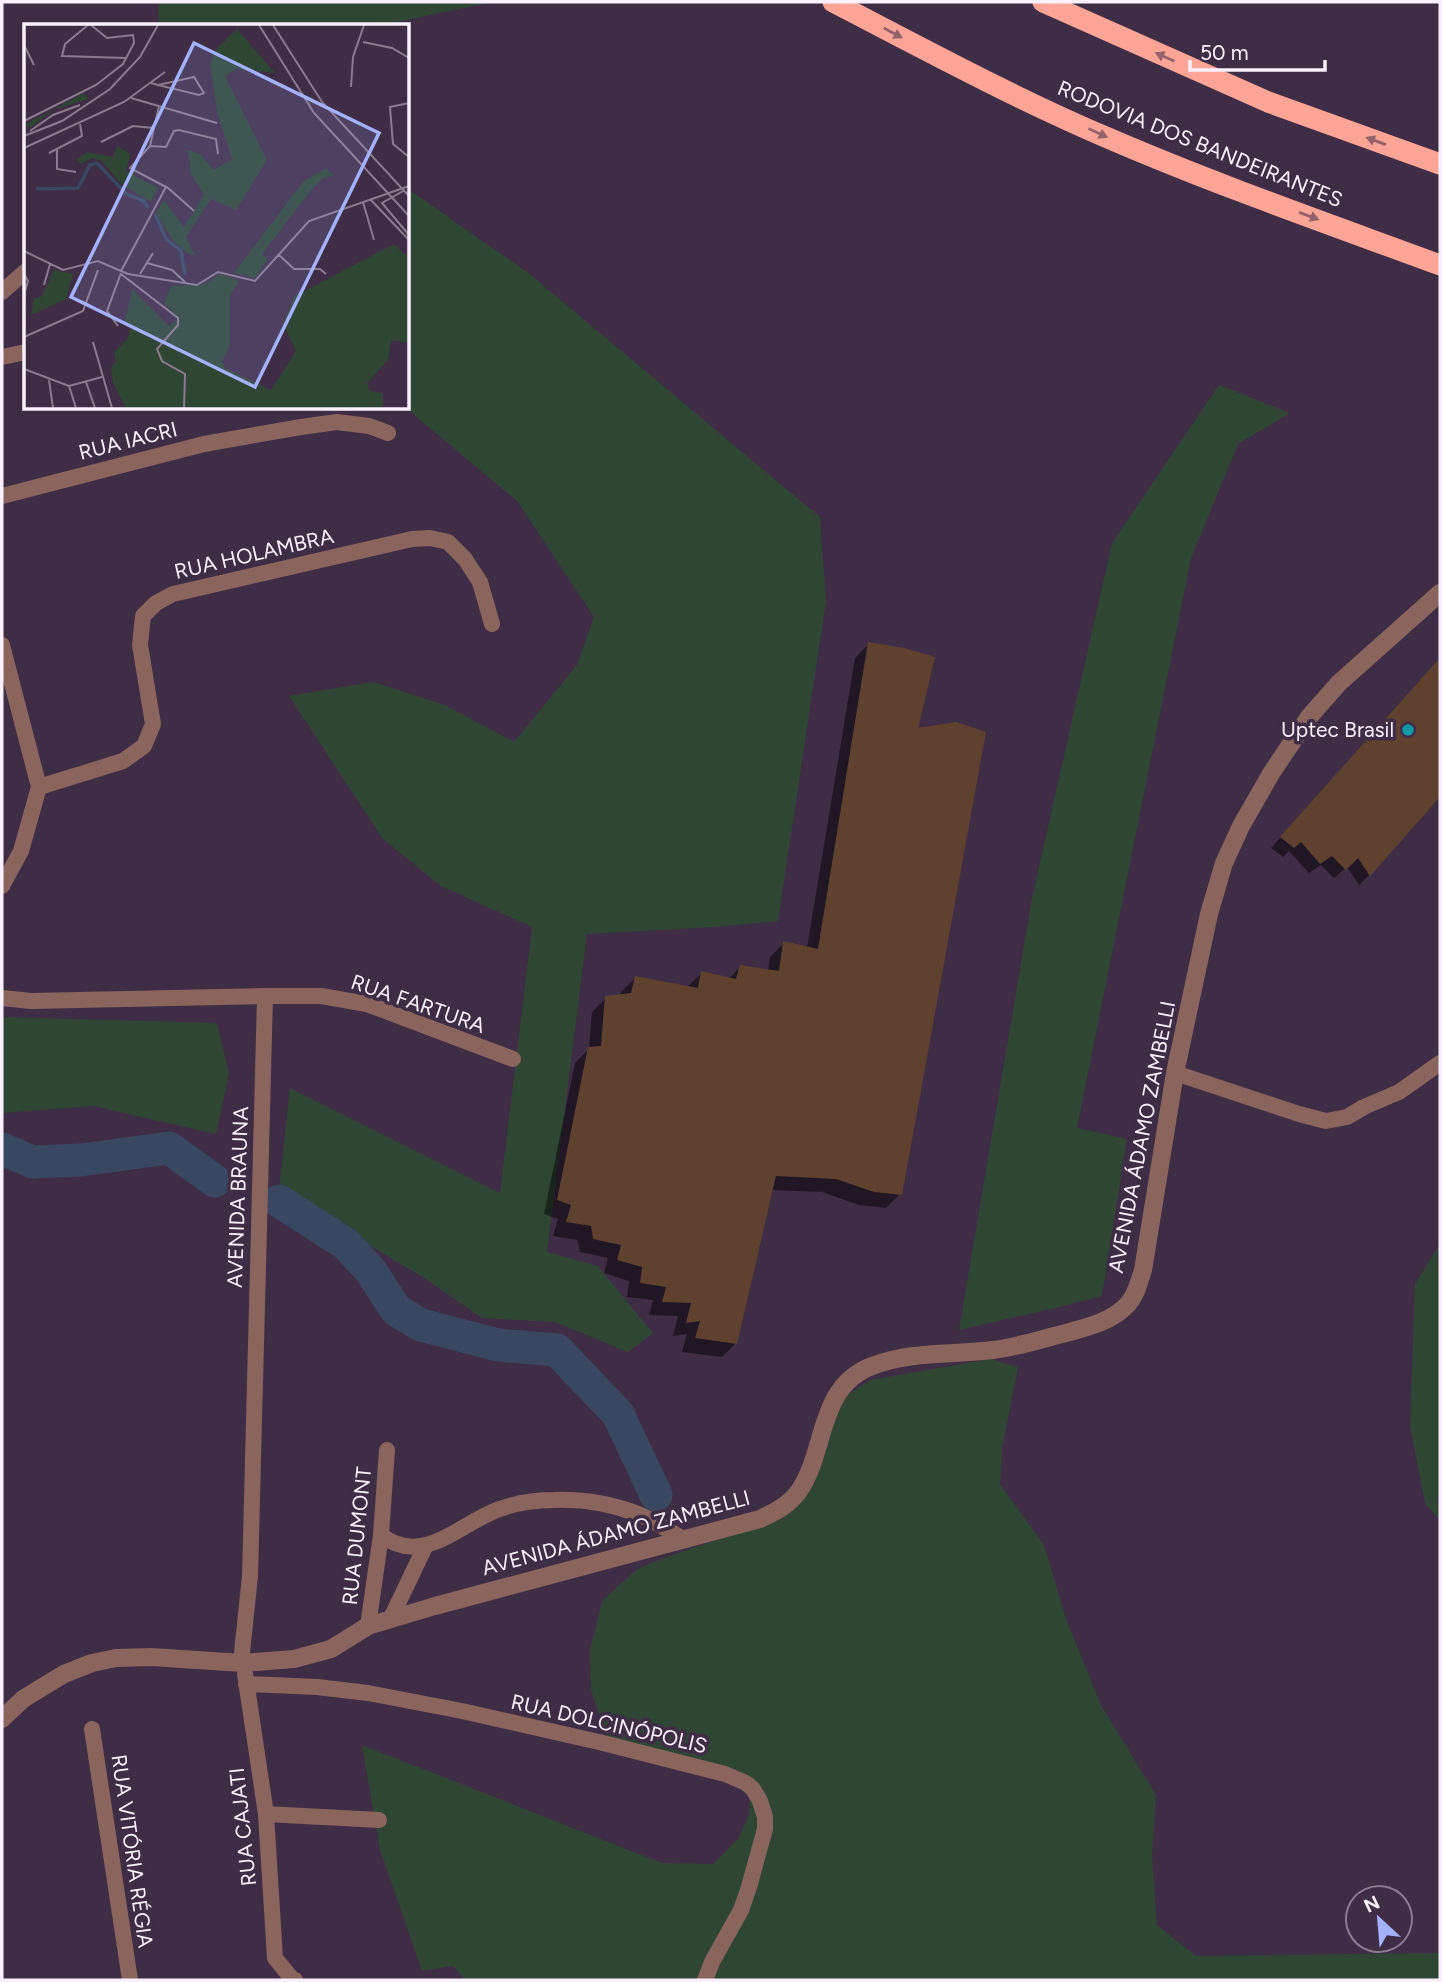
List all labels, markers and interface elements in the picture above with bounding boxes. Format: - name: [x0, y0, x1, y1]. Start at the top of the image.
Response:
- inset map: [24, 24, 410, 410]
- one-way arrow: [884, 27, 904, 39]
- scale bar: [1190, 28, 1325, 72]
- text: 50 m: [1200, 40, 1249, 65]
- one-way arrow: [1154, 51, 1175, 62]
- street label: RODOVIA DOS BANDEIRANTES: [1054, 75, 1346, 212]
- one-way arrow: [1088, 128, 1108, 139]
- one-way arrow: [1365, 135, 1386, 146]
- one-way arrow: [1299, 211, 1320, 222]
- street label: RUA IACRI: [76, 416, 180, 465]
- street label: RUA HOLAMBRA: [172, 523, 336, 584]
- place label: Uptec Brasil: [1281, 717, 1394, 742]
- marker: Uptec Brasil: [1400, 722, 1416, 738]
- street label: RUA FARTURA: [348, 969, 488, 1038]
- street label: AVENIDA ÁDAMO ZAMBELLI: [1103, 999, 1180, 1275]
- street label: AVENIDA BRAUNA: [222, 1106, 253, 1288]
- street label: RUA DUMONT: [337, 1465, 376, 1606]
- street label: AVENIDA ÁDAMO ZAMBELLI: [479, 1485, 753, 1580]
- street label: RUA DOLCINÓPOLIS: [509, 1689, 710, 1758]
- street label: RUA VITÓRIA RÉGIA: [107, 1753, 158, 1949]
- street label: RUA CAJATI: [224, 1767, 261, 1887]
- north arrow: [1344, 1884, 1414, 1954]
- text: N: [1360, 1891, 1383, 1918]

